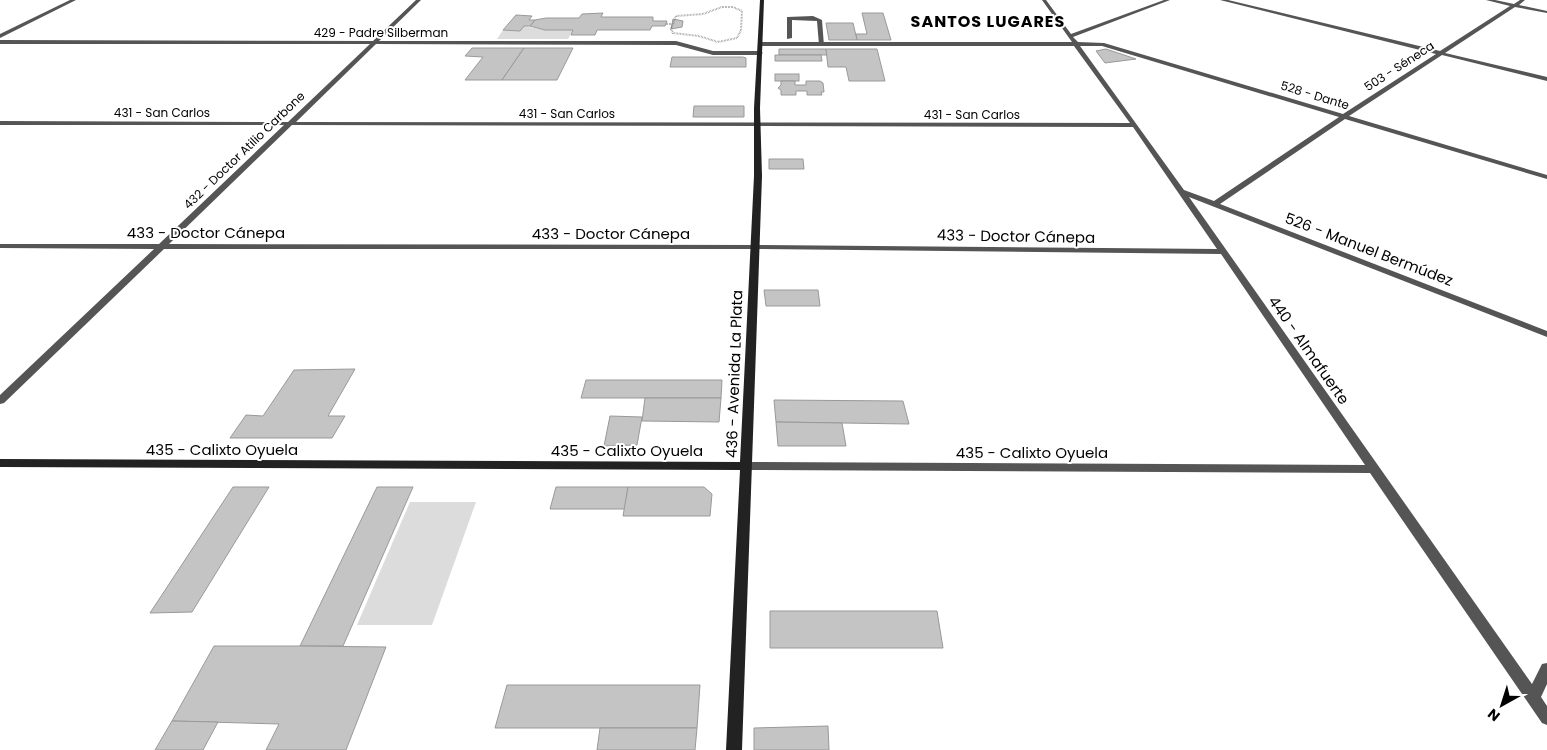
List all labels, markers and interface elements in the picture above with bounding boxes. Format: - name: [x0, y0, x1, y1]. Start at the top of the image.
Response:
- district label: SANTOS LUGARES: [911, 10, 1065, 33]
- street label: 429 - Padre Silberman: [314, 24, 448, 41]
- street label: 503 - Séneca: [1361, 37, 1437, 95]
- street label: 528 - Dante: [1279, 76, 1351, 114]
- street label: 432 - Doctor Atilio Carbone: [180, 87, 308, 213]
- street label: 431 - San Carlos: [114, 104, 210, 121]
- street label: 431 - San Carlos: [519, 105, 615, 122]
- street label: 431 - San Carlos: [924, 106, 1020, 123]
- street label: 526 - Manuel Bermúdez: [1282, 207, 1456, 291]
- street label: 433 - Doctor Cánepa: [127, 222, 285, 243]
- street label: 433 - Doctor Cánepa: [532, 223, 690, 244]
- street label: 433 - Doctor Cánepa: [937, 224, 1095, 248]
- street label: 436 - Avenida La Plata: [721, 290, 747, 458]
- street label: 440 - Almafuerte: [1264, 291, 1354, 409]
- street label: 435 - Calixto Oyuela: [146, 439, 298, 460]
- street label: 435 - Calixto Oyuela: [551, 440, 703, 461]
- street label: 435 - Calixto Oyuela: [956, 442, 1108, 463]
- north arrow: [1477, 680, 1527, 730]
- text: N: [1483, 704, 1504, 726]

